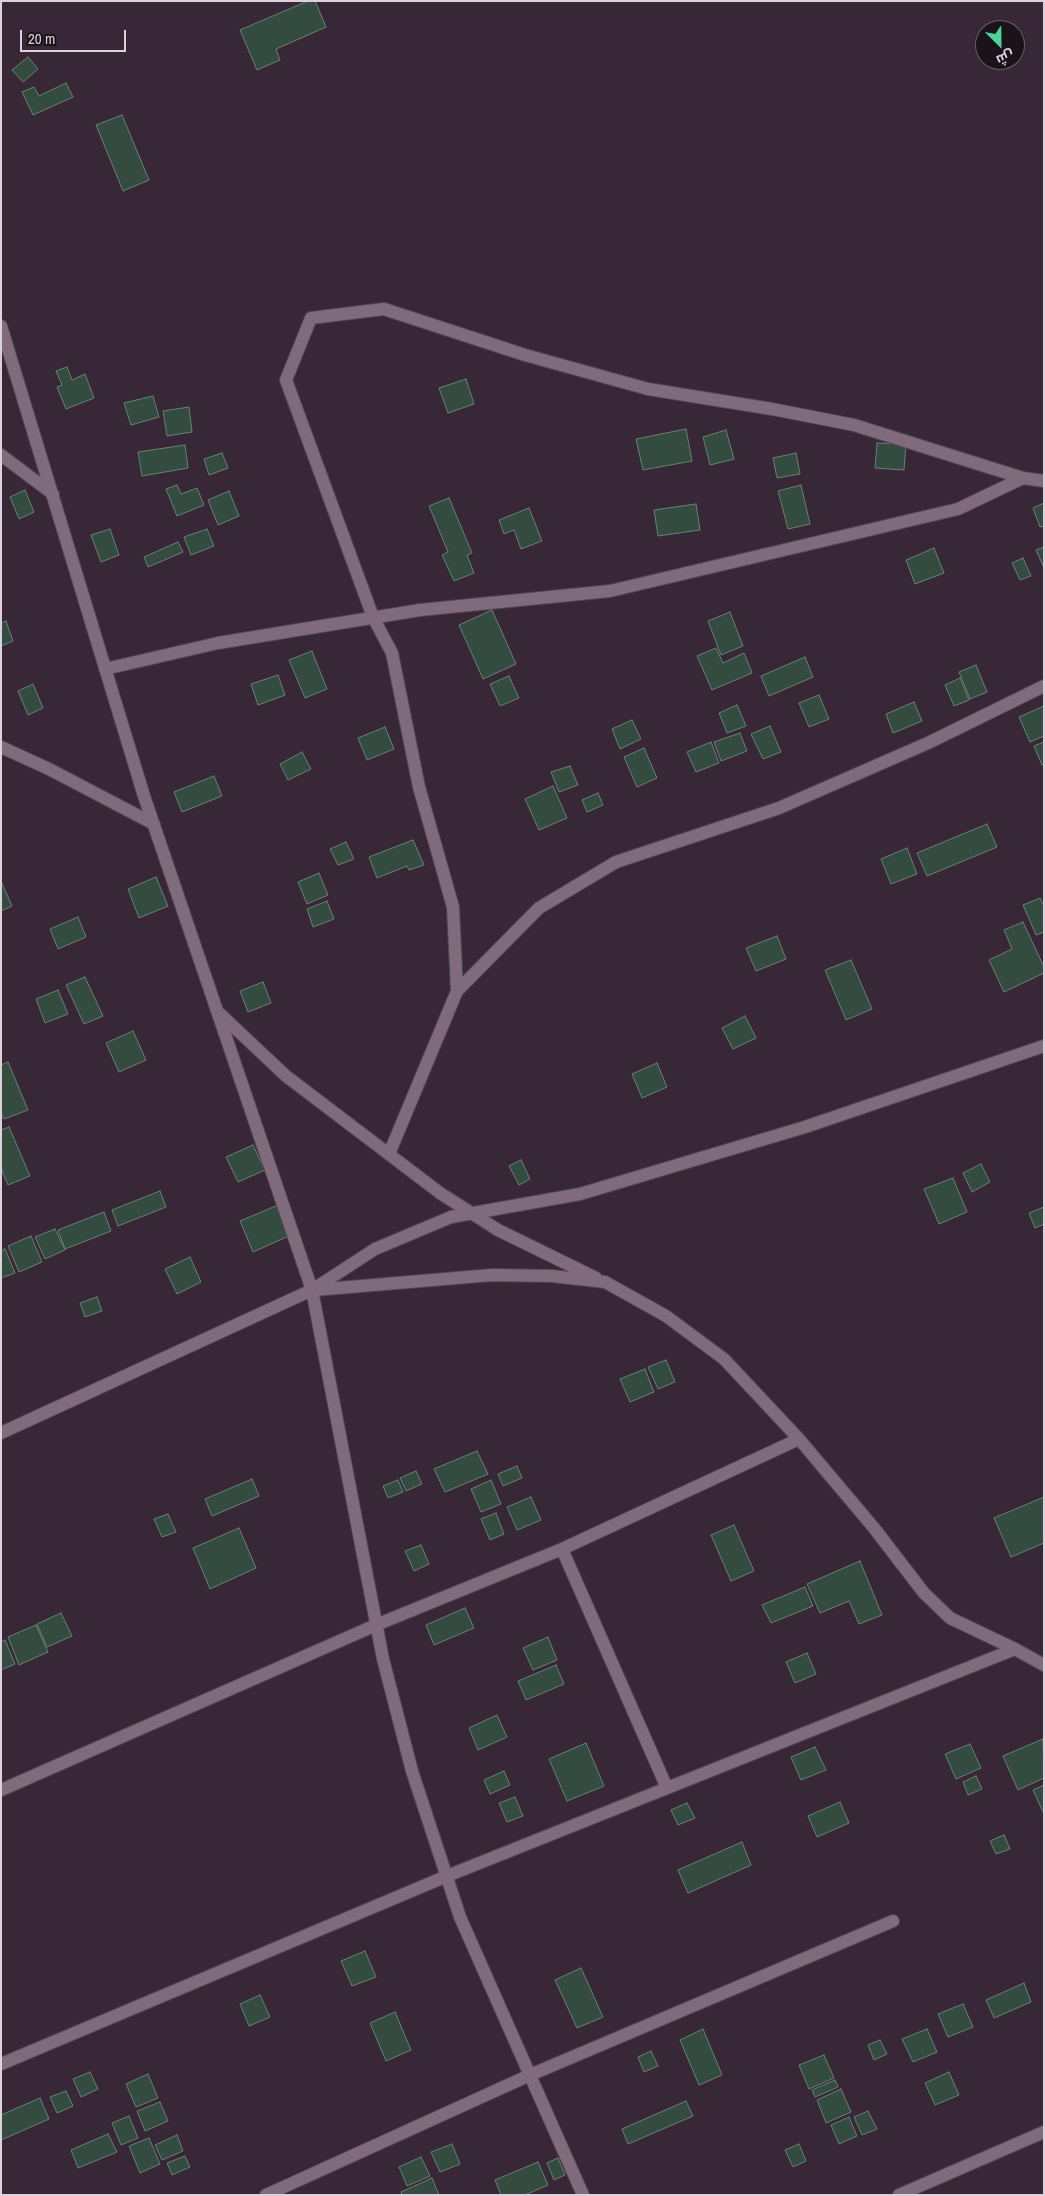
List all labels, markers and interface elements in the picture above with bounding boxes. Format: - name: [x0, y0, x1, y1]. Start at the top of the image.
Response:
- scale bar: [22, 20, 129, 52]
- north arrow: [975, 20, 1025, 70]
- text: 20 m: [28, 28, 55, 49]
- text: ش: [994, 46, 1017, 70]

